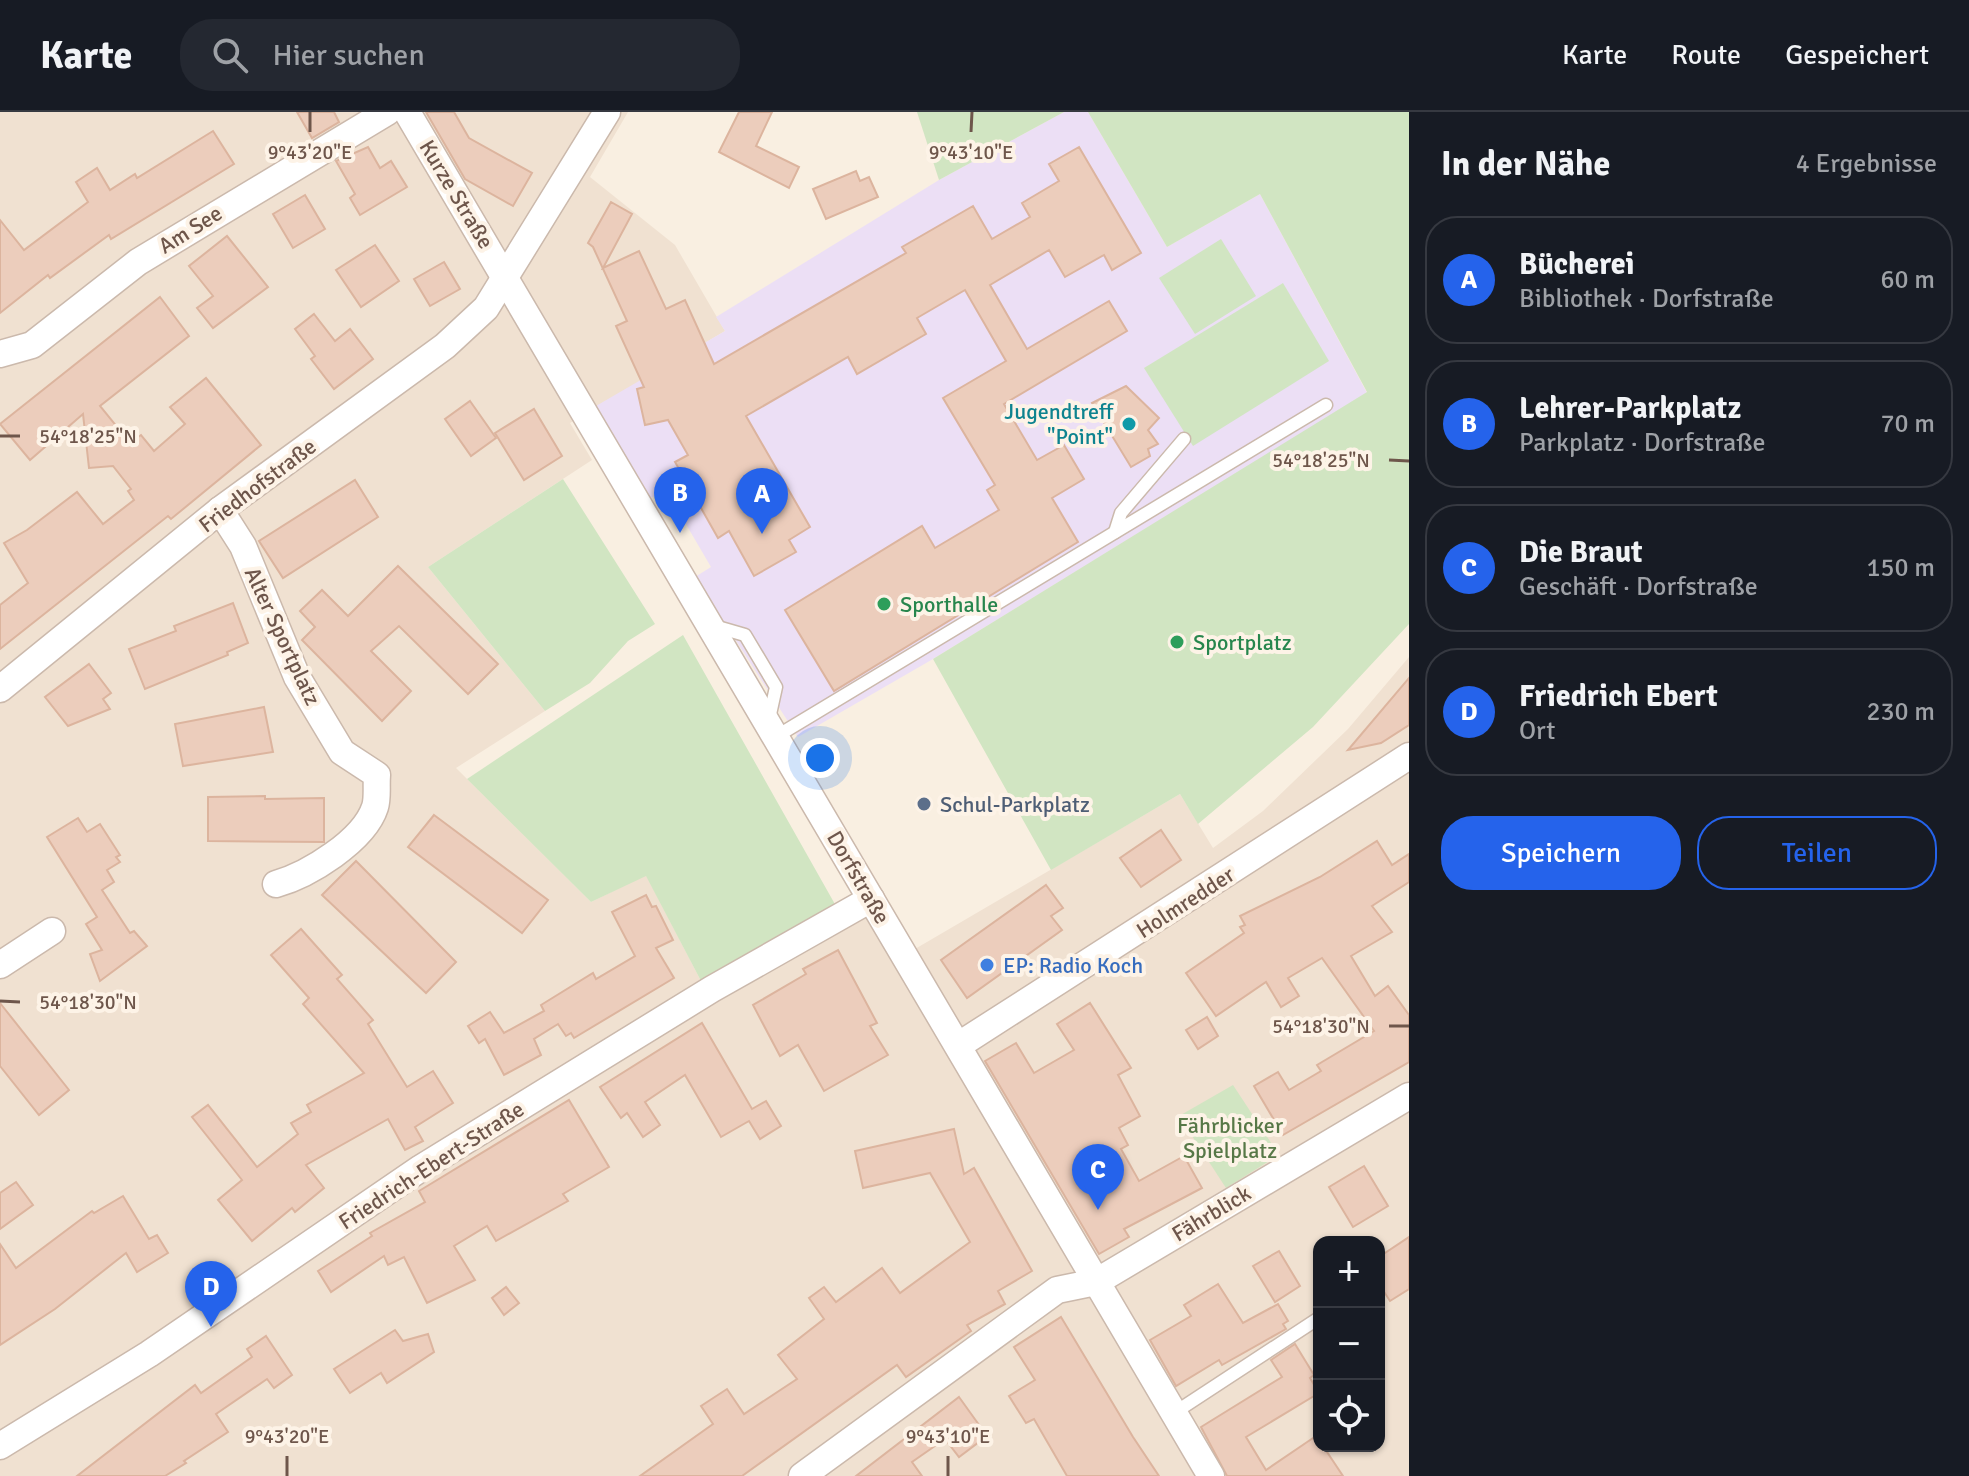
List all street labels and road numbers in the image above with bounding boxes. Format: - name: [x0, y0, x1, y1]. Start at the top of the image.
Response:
- street label: Kurze Straße: [414, 135, 500, 254]
- street label: Am See: [153, 199, 227, 259]
- street label: Friedhofstraße: [193, 433, 321, 538]
- street label: Alter Sportplatz: [239, 563, 326, 710]
- street label: Dorfstraße: [821, 826, 896, 929]
- street label: Holmredder: [1131, 861, 1239, 944]
- street label: Friedrich-Ebert-Straße: [334, 1095, 529, 1235]
- street label: Fährblick: [1167, 1179, 1256, 1247]

